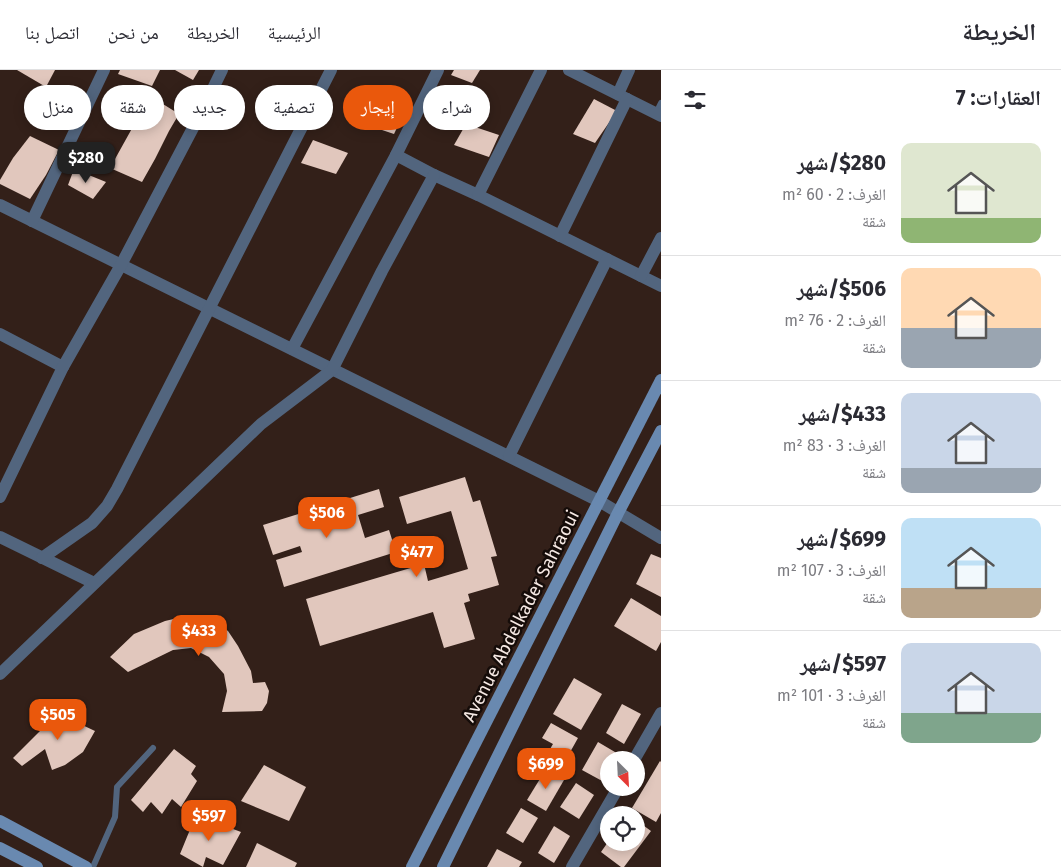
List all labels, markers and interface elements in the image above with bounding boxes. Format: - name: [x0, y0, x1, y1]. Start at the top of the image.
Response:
- text: الخريطة: [962, 18, 1036, 46]
- text: اتصل بنا: [25, 22, 80, 44]
- text: من نحن: [108, 22, 159, 44]
- text: الخريطة: [187, 22, 240, 44]
- text: الرئيسية: [268, 22, 321, 44]
- chip: منزل: [24, 85, 91, 130]
- chip: شقة: [101, 85, 164, 130]
- chip: جديد: [174, 85, 245, 130]
- chip: تصفية: [255, 85, 333, 130]
- chip: إيجار: [343, 85, 413, 130]
- chip: شراء: [423, 85, 490, 130]
- text: العقارات: 7: [956, 85, 1041, 111]
- icon: filters: [681, 86, 709, 114]
- pin: $280: [56, 142, 116, 184]
- text: $280: [68, 148, 104, 167]
- text: $280/شهر: [797, 150, 886, 176]
- icon: home: [941, 163, 1001, 223]
- text: الغرف: 2 · 60 m²: [782, 185, 886, 204]
- text: شقة: [862, 212, 886, 231]
- text: $506/شهر: [797, 276, 886, 302]
- icon: home: [941, 288, 1001, 348]
- text: الغرف: 2 · 76 m²: [784, 311, 886, 330]
- text: شقة: [862, 338, 886, 357]
- text: $433/شهر: [799, 401, 886, 427]
- icon: home: [941, 413, 1001, 473]
- text: الغرف: 3 · 83 m²: [783, 436, 886, 455]
- text: شقة: [862, 463, 886, 482]
- pin: $506: [297, 496, 357, 539]
- text: $506: [309, 503, 345, 522]
- street label: Avenue Abdelkader Sahraoui: [458, 506, 584, 726]
- text: $699/شهر: [797, 526, 886, 552]
- pin: $477: [387, 536, 447, 578]
- icon: home: [941, 538, 1001, 598]
- text: $477: [401, 542, 433, 561]
- text: الغرف: 3 · 107 m²: [777, 561, 886, 580]
- text: شقة: [862, 588, 886, 607]
- pin: $433: [169, 614, 229, 657]
- text: $433: [182, 621, 216, 640]
- text: $597/شهر: [800, 651, 886, 677]
- icon: home: [941, 663, 1001, 723]
- text: الغرف: 3 · 101 m²: [777, 686, 886, 705]
- pin: $505: [28, 698, 88, 741]
- text: $505: [40, 705, 76, 724]
- text: شقة: [862, 713, 886, 732]
- pin: $699: [516, 748, 576, 790]
- north arrow: [600, 751, 645, 796]
- map controls: [600, 751, 645, 851]
- text: $699: [528, 754, 564, 773]
- pin: $597: [179, 800, 239, 842]
- text: $597: [192, 806, 226, 825]
- button: locate: [600, 806, 645, 851]

